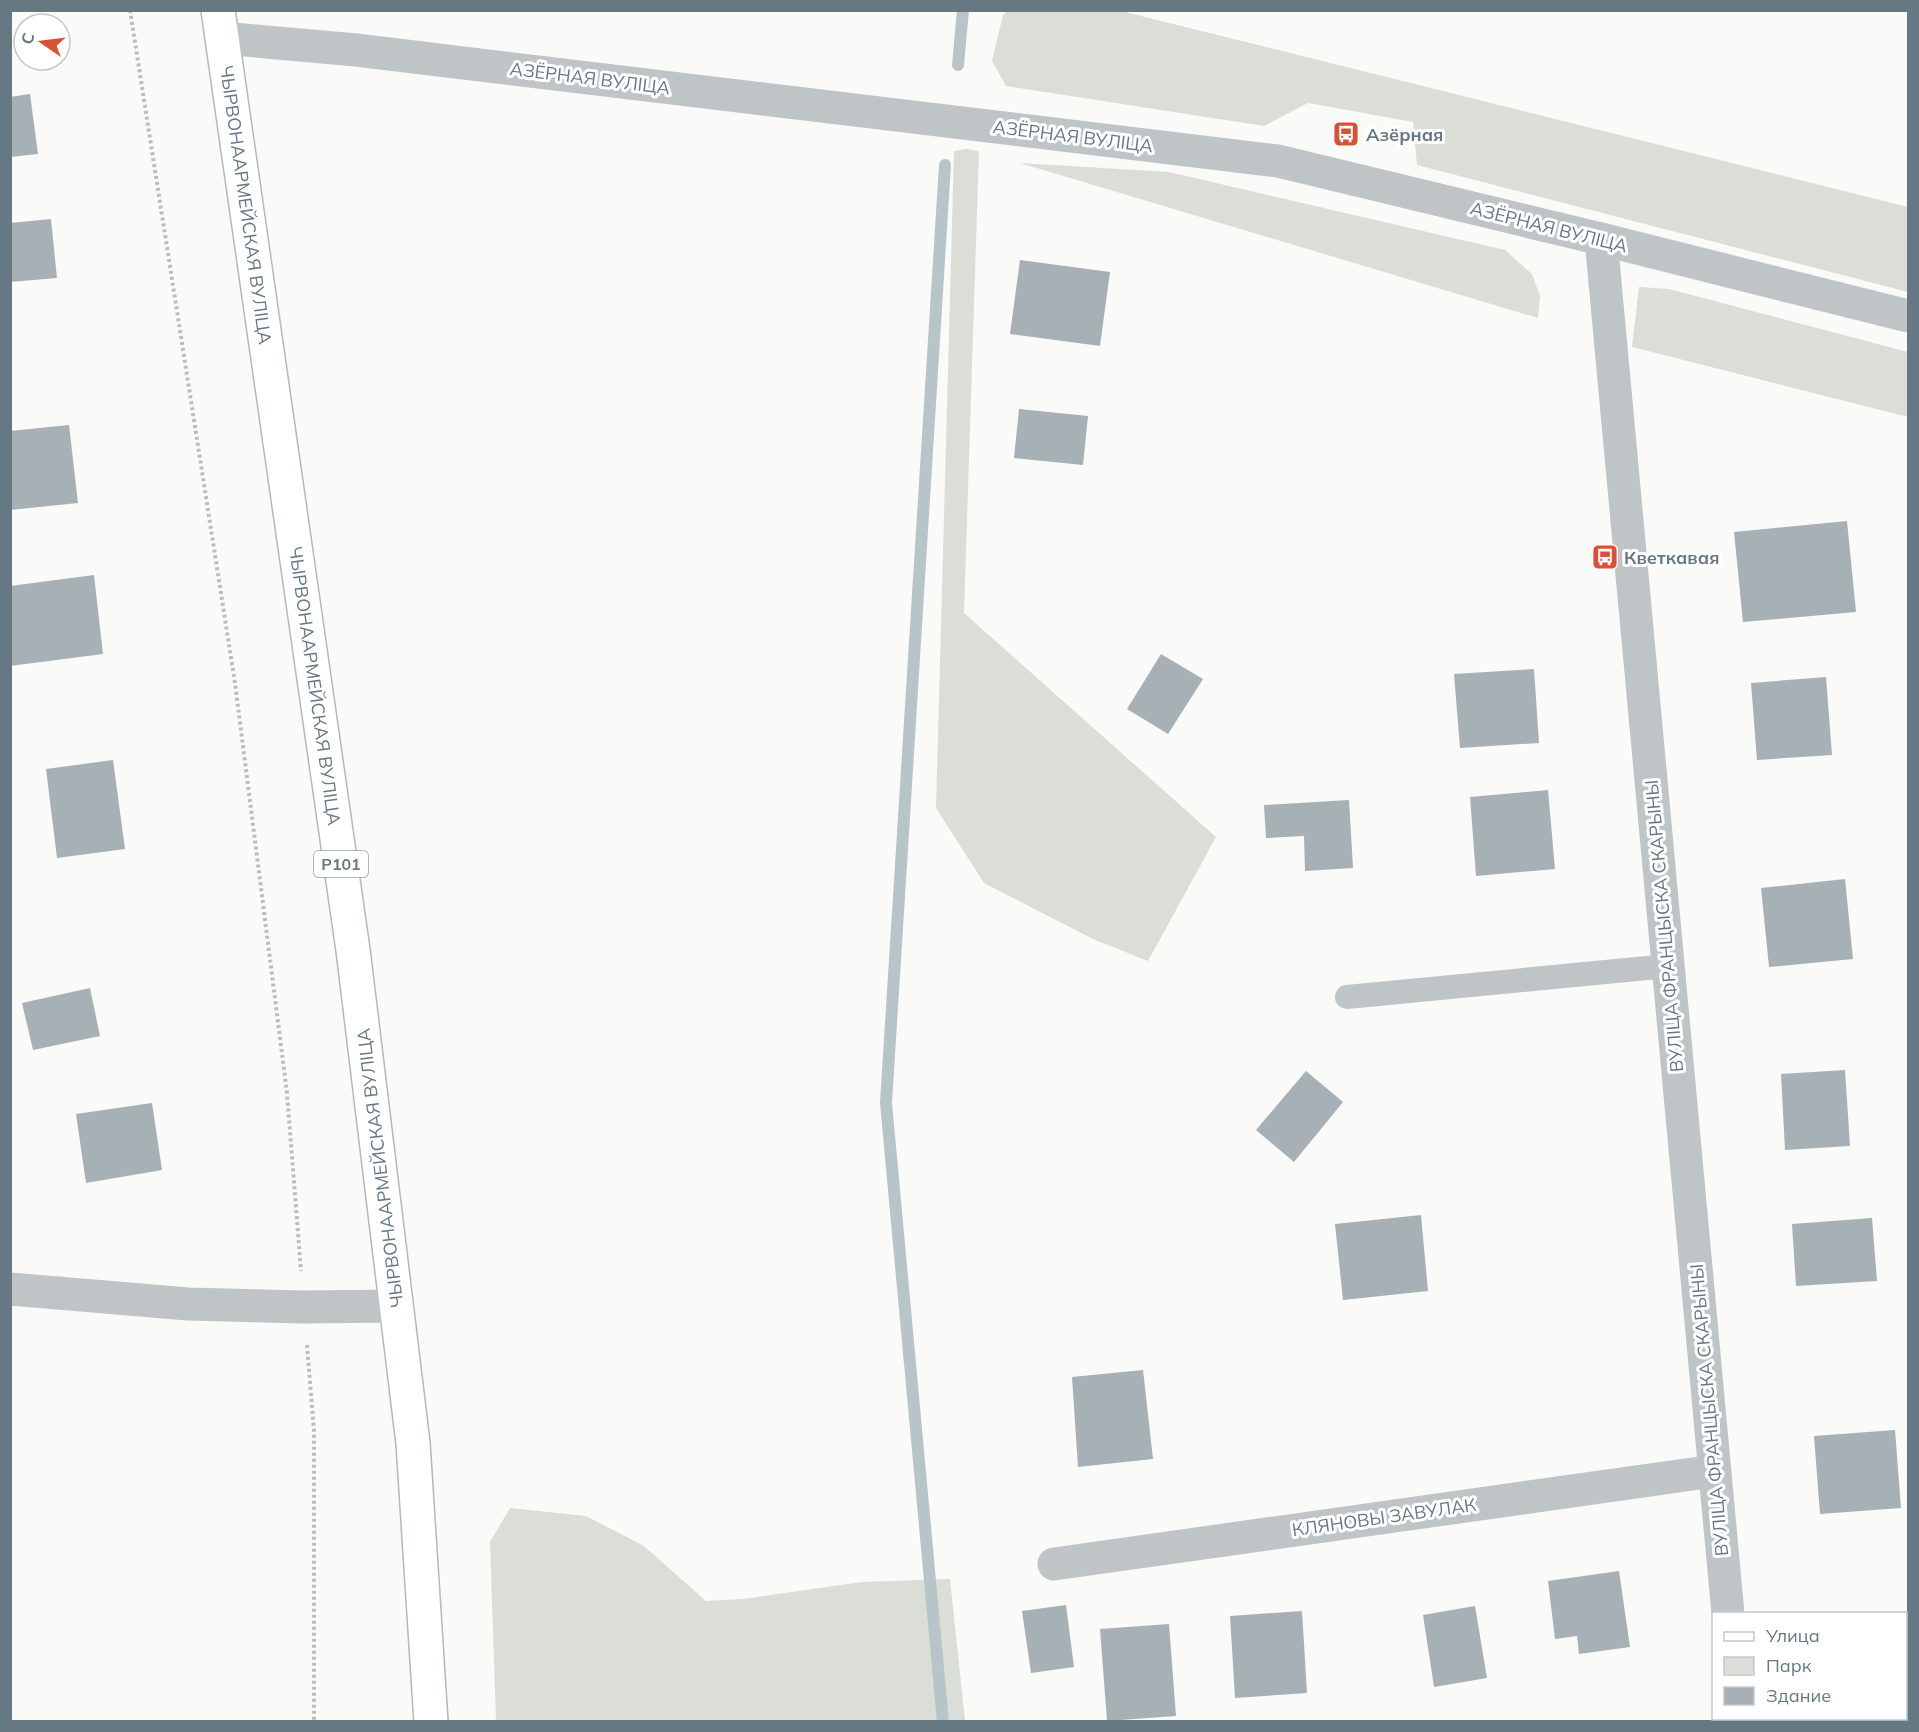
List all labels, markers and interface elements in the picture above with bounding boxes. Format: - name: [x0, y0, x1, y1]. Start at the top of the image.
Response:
- north arrow: [12, 12, 72, 72]
- text: С: [16, 31, 38, 46]
- street label: АЗЁРНАЯ ВУЛІЦА: [509, 57, 671, 99]
- street label: ЧЫРВОНААРМЕЙСКАЯ ВУЛІЦА: [215, 64, 277, 346]
- street label: АЗЁРНАЯ ВУЛІЦА: [992, 115, 1154, 157]
- bus stop icon: Азёрная: [1331, 119, 1361, 149]
- place label: Азёрная: [1366, 123, 1443, 146]
- street label: АЗЁРНАЯ ВУЛІЦА: [1468, 196, 1630, 258]
- bus stop icon: Кветкавая: [1590, 542, 1620, 572]
- street label: ЧЫРВОНААРМЕЙСКАЯ ВУЛІЦА: [284, 545, 346, 827]
- place label: Кветкавая: [1624, 546, 1719, 569]
- street label: ВУЛІЦА ФРАНЦЫСКА СКАРЫНЫ: [1640, 779, 1688, 1073]
- road number: Р101: [314, 851, 368, 877]
- street label: ЧЫРВОНААРМЕЙСКАЯ ВУЛІЦА: [351, 1027, 409, 1309]
- street label: ВУЛІЦА ФРАНЦЫСКА СКАРЫНЫ: [1685, 1263, 1733, 1557]
- street label: КЛЯНОВЫ ЗАВУЛАК: [1291, 1493, 1478, 1541]
- legend: [1712, 1612, 1907, 1720]
- text: Улица: [1765, 1624, 1820, 1647]
- text: Парк: [1766, 1654, 1812, 1677]
- text: Здание: [1766, 1684, 1831, 1707]

